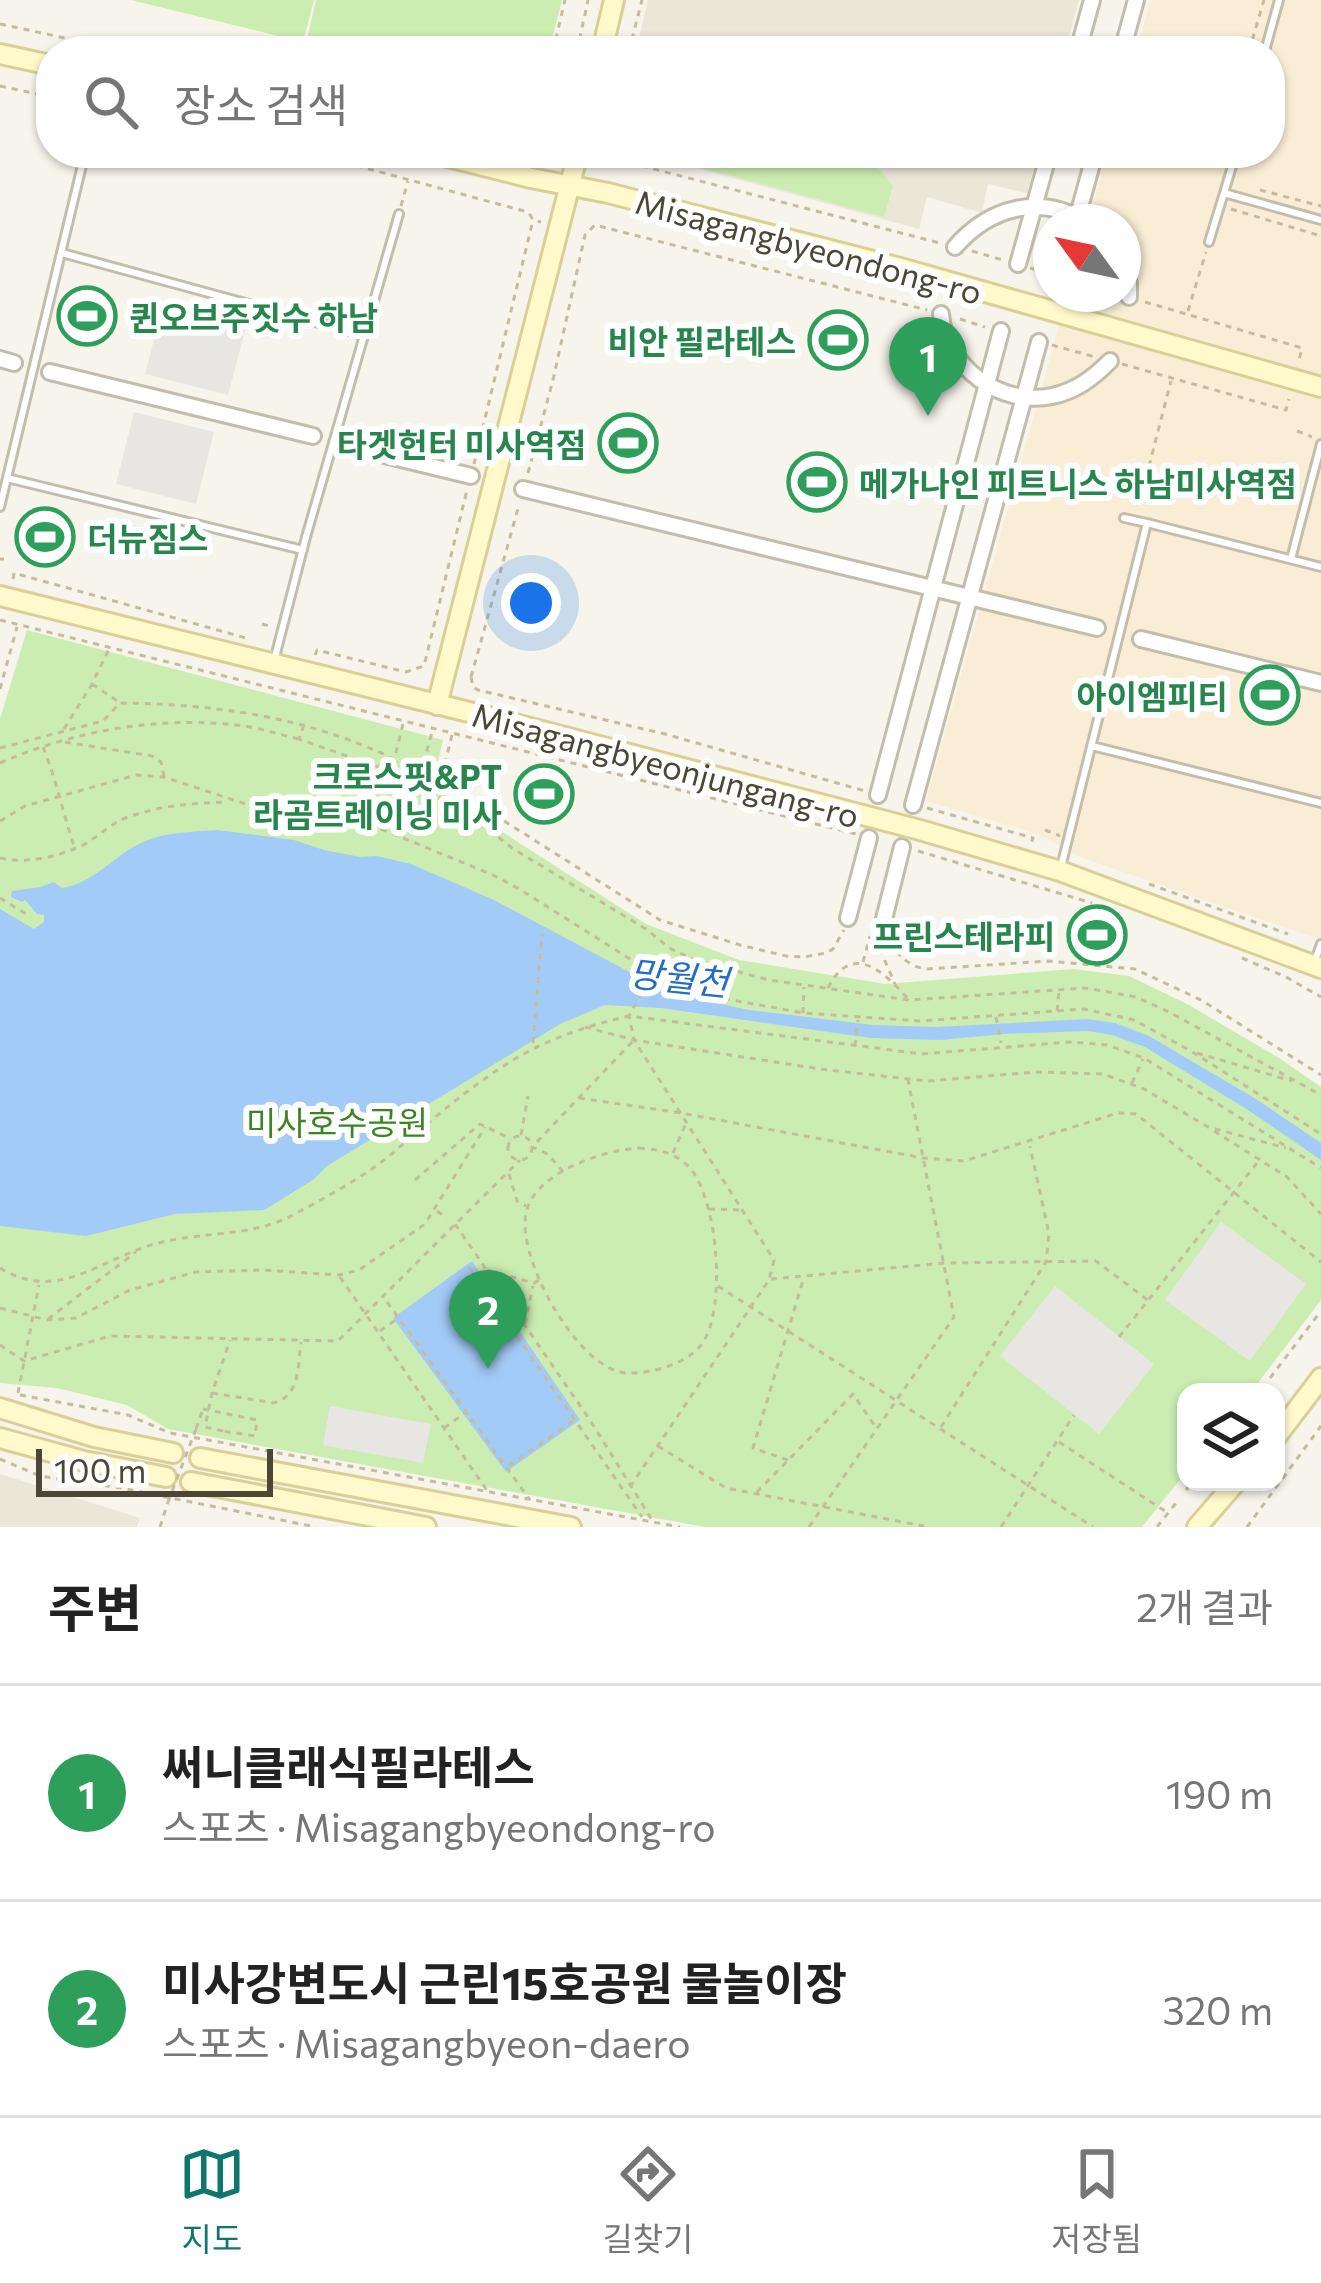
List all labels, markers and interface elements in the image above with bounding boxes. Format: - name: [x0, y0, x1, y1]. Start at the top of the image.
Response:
- search box: [36, 36, 1285, 168]
- icon: search: [78, 69, 144, 135]
- text: 장소 검색: [174, 76, 348, 131]
- street label: Misagangbyeondong-ro: [631, 180, 987, 312]
- north arrow: [1033, 204, 1141, 312]
- sports icon: 퀸오브주짓수 하남: [56, 285, 118, 347]
- place label: 퀸오브주짓수 하남: [129, 296, 378, 337]
- sports icon: 비안 필라테스: [807, 309, 869, 371]
- pin: 1: [889, 317, 967, 416]
- place label: 비안 필라테스: [608, 320, 796, 361]
- sports icon: 타겟헌터 미사역점: [597, 412, 659, 474]
- place label: 타겟헌터 미사역점: [337, 423, 586, 464]
- sports icon: 메가나인 피트니스 하남미사역점: [786, 451, 848, 513]
- place label: 메가나인 피트니스 하남미사역점: [859, 462, 1297, 503]
- sports icon: 더뉴짐스: [14, 506, 76, 568]
- place label: 더뉴짐스: [87, 517, 208, 558]
- your location: [501, 573, 561, 633]
- sports icon: 아이엠피티: [1239, 664, 1301, 726]
- place label: 아이엠피티: [1076, 675, 1228, 716]
- street label: Misagangbyeonjungang-ro: [468, 693, 864, 835]
- place label: 크로스핏&PT 라곰트레이닝 미사: [253, 755, 502, 834]
- sports icon: 크로스핏&PT 라곰트레이닝 미사: [513, 763, 575, 825]
- sports icon: 프린스테라피: [1066, 904, 1128, 966]
- place label: 프린스테라피: [873, 915, 1055, 956]
- water label: 망월천: [627, 949, 735, 1003]
- park label: 미사호수공원: [246, 1101, 428, 1142]
- pin: 2: [449, 1270, 527, 1369]
- map controls: [1177, 1383, 1285, 1491]
- button: layers: [1177, 1383, 1285, 1491]
- scale bar: [36, 1443, 273, 1496]
- text: 100 m: [54, 1449, 146, 1490]
- text: 주변: [48, 1575, 142, 1638]
- text: 2개 결과: [1136, 1582, 1273, 1630]
- text: 써니클래식필라테스: [162, 1738, 535, 1793]
- text: 1: [78, 1769, 96, 1817]
- text: 190 m: [1166, 1769, 1273, 1817]
- text: 스포츠 · Misagangbyeondong-ro: [162, 1802, 715, 1850]
- text: 미사강변도시 근린15호공원 물놀이장: [162, 1954, 847, 2009]
- text: 2: [76, 1985, 98, 2033]
- text: 320 m: [1162, 1985, 1273, 2033]
- text: 스포츠 · Misagangbyeon-daero: [162, 2018, 691, 2066]
- tab: 지도: [179, 2141, 245, 2261]
- tab: 길찾기: [602, 2141, 693, 2261]
- tab: 저장됨: [1051, 2141, 1142, 2261]

